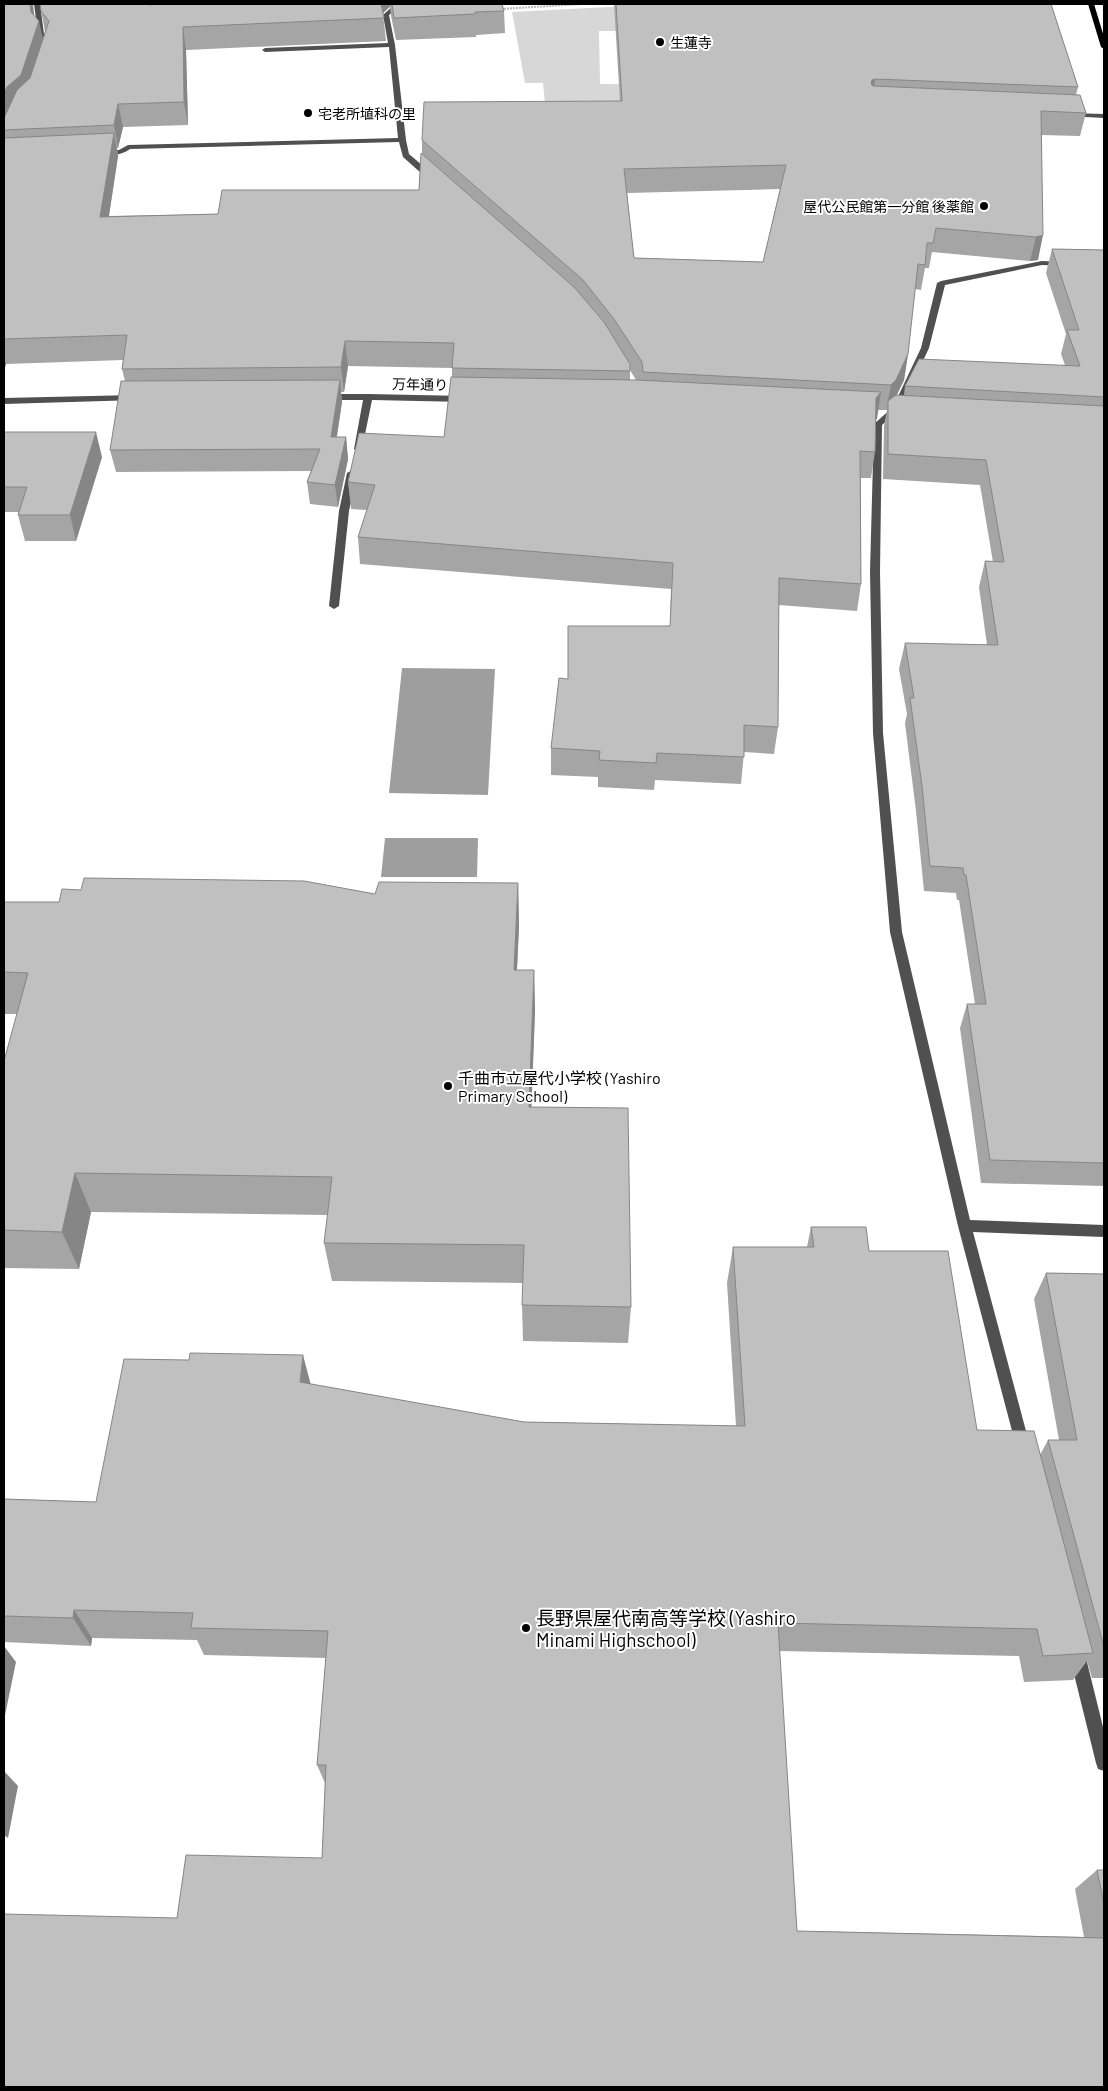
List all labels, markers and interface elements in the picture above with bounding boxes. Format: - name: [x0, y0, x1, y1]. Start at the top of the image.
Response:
- place label: 生蓮寺: [670, 34, 712, 51]
- marker: 生蓮寺: [654, 36, 666, 48]
- place label: 宅老所埴科の里: [318, 105, 416, 122]
- marker: 宅老所埴科の里: [302, 107, 314, 119]
- place label: 屋代公民館第一分館 後薬館: [803, 198, 974, 215]
- marker: 屋代公民館第一分館 後薬館: [978, 200, 990, 212]
- street label: 万年通り: [392, 375, 448, 393]
- place label: 千曲市立屋代小学校 (Yashiro Primary School): [458, 1068, 661, 1105]
- marker: 千曲市立屋代小学校 (Yashiro Primary School): [442, 1080, 454, 1092]
- place label: 長野県屋代南高等学校 (Yashiro Minami Highschool): [536, 1606, 796, 1651]
- marker: 長野県屋代南高等学校 (Yashiro Minami Highschool): [520, 1622, 532, 1634]

